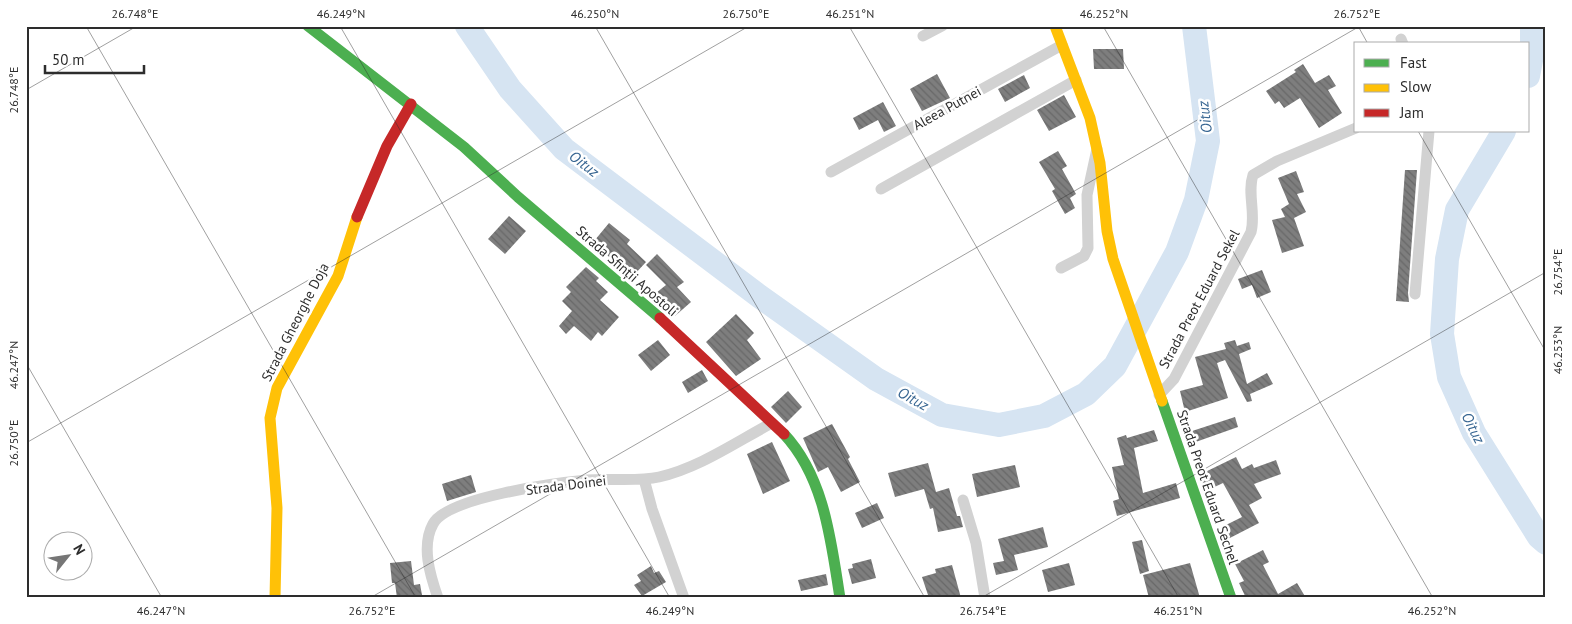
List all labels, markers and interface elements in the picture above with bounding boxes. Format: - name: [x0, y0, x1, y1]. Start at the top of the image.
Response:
- text: 26.748°E: [112, 6, 158, 21]
- text: 46.249°N: [317, 6, 365, 21]
- text: 46.250°N: [571, 6, 619, 21]
- text: 26.750°E: [723, 6, 769, 21]
- text: 46.251°N: [826, 6, 874, 21]
- text: 46.252°N: [1080, 6, 1128, 21]
- text: 26.752°E: [1334, 6, 1380, 21]
- scale bar: [45, 42, 144, 74]
- legend: [1354, 42, 1530, 132]
- text: 50 m: [52, 50, 85, 69]
- text: Fast: [1400, 53, 1427, 72]
- text: 26.748°E: [6, 67, 21, 113]
- text: Slow: [1400, 77, 1431, 96]
- street label: Aleea Putnei: [910, 82, 984, 134]
- water label: Oituz: [1193, 99, 1216, 134]
- text: Jam: [1399, 103, 1424, 122]
- water label: Oituz: [566, 146, 603, 181]
- street label: Strada Sfinții Apostoli: [572, 222, 682, 320]
- street label: Strada Preot Eduard Sekel: [1155, 226, 1243, 372]
- text: 26.754°E: [1550, 249, 1565, 295]
- street label: Strada Gheorghe Doja: [257, 260, 333, 384]
- text: 46.253°N: [1550, 326, 1565, 374]
- text: 46.247°N: [6, 341, 21, 389]
- water label: Oituz: [894, 382, 933, 415]
- street label: Strada Preot Eduard Sechel: [1173, 407, 1243, 567]
- water label: Oituz: [1458, 409, 1490, 447]
- text: 26.750°E: [6, 420, 21, 466]
- street label: Strada Doinei: [525, 471, 607, 499]
- north arrow: [42, 532, 92, 582]
- text: N: [69, 541, 89, 558]
- text: 46.247°N: [137, 603, 185, 618]
- text: 26.752°E: [349, 603, 395, 618]
- text: 46.249°N: [646, 603, 694, 618]
- text: 26.754°E: [960, 603, 1006, 618]
- text: 46.251°N: [1154, 603, 1202, 618]
- text: 46.252°N: [1408, 603, 1456, 618]

